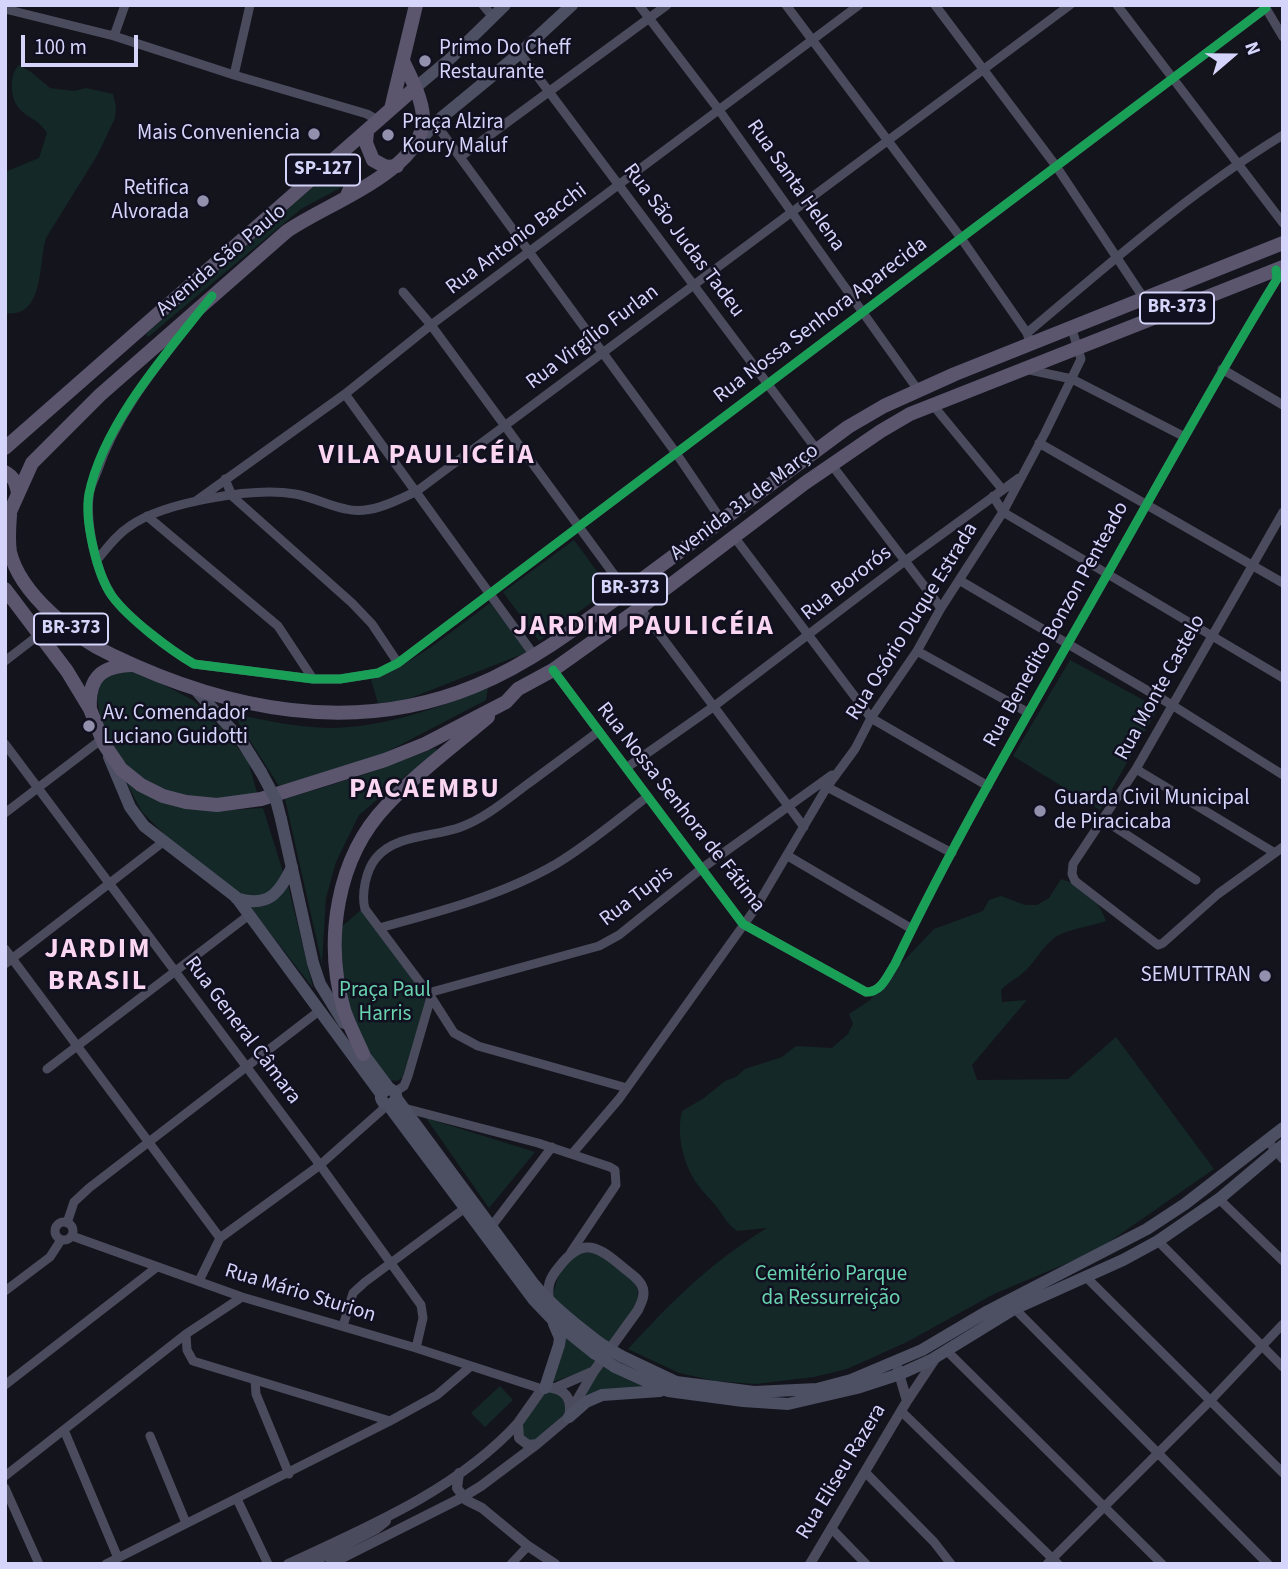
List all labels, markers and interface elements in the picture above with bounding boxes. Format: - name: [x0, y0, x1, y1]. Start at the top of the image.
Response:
- scale bar: [24, 21, 142, 65]
- north arrow: [1197, 21, 1267, 91]
- text: 100 m: [34, 32, 87, 62]
- place label: Primo Do Cheff Restaurante: [439, 36, 571, 86]
- text: N: [1237, 38, 1267, 59]
- marker: Primo Do Cheff Restaurante: [417, 53, 433, 69]
- place label: Praça Alzira Koury Maluf: [402, 110, 507, 160]
- street label: Rua Santa Helena: [740, 115, 850, 257]
- place label: Mais Conveniencia: [137, 121, 300, 147]
- marker: Mais Conveniencia: [306, 126, 322, 142]
- marker: Praça Alzira Koury Maluf: [380, 127, 396, 143]
- road number: SP-127: [286, 154, 360, 186]
- street label: Rua São Judas Tadeu: [617, 159, 749, 323]
- place label: Retifica Alvorada: [112, 176, 189, 226]
- street label: Rua Antonio Bacchi: [442, 179, 592, 301]
- marker: Retifica Alvorada: [195, 193, 211, 209]
- street label: Avenida São Paulo: [152, 199, 292, 323]
- street label: Rua Nossa Senhora Aparecida: [709, 232, 933, 410]
- street label: Rua Virgílio Furlan: [522, 280, 664, 396]
- road number: BR-373: [1140, 292, 1214, 324]
- street label: Avenida 31 de Março: [666, 439, 824, 567]
- district label: VILA PAULICÉIA: [320, 440, 534, 474]
- street label: Rua Benedito Bonzon Penteado: [979, 498, 1135, 752]
- street label: Rua Osório Duque Estrada: [842, 518, 984, 726]
- street label: Rua Bororós: [797, 541, 897, 627]
- road number: BR-373: [593, 574, 667, 604]
- district label: JARDIM PAULICÉIA: [515, 611, 773, 645]
- street label: Rua Monte Castelo: [1111, 611, 1211, 765]
- road number: BR-373: [34, 614, 108, 644]
- street label: Rua Nossa Senhora de Fátima: [590, 698, 770, 918]
- place label: Av. Comendador Luciano Guidotti: [103, 701, 248, 751]
- marker: Av. Comendador Luciano Guidotti: [81, 718, 97, 734]
- district label: PACAEMBU: [350, 774, 500, 808]
- place label: Guarda Civil Municipal de Piracicaba: [1054, 786, 1250, 836]
- marker: Guarda Civil Municipal de Piracicaba: [1032, 803, 1048, 819]
- street label: Rua Tupis: [595, 861, 679, 933]
- district label: JARDIM BRASIL: [45, 934, 151, 1000]
- street label: Rua General Câmara: [178, 952, 306, 1110]
- place label: SEMUTTRAN: [1141, 963, 1251, 989]
- marker: SEMUTTRAN: [1257, 968, 1273, 984]
- park label: Praça Paul Harris: [339, 978, 431, 1028]
- street label: Rua Mário Sturion: [221, 1259, 379, 1329]
- park label: Cemitério Parque da Ressurreição: [755, 1262, 907, 1312]
- street label: Rua Eliseu Razera: [792, 1400, 892, 1544]

